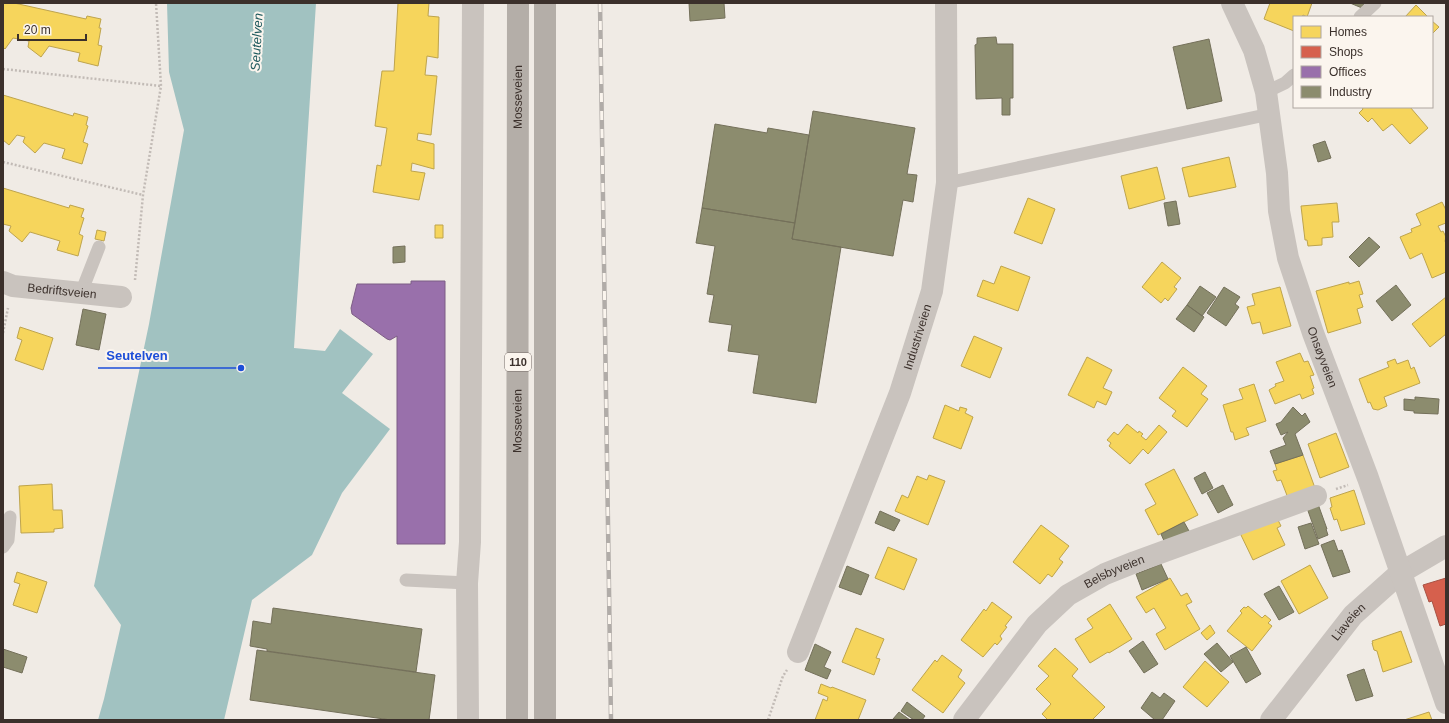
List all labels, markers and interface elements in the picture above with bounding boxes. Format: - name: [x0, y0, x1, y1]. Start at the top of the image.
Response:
- water label: Seutelven: [247, 13, 266, 71]
- scale bar: [18, 16, 86, 42]
- legend: [1293, 16, 1433, 108]
- text: 20 m: [24, 23, 51, 37]
- text: Homes: [1329, 25, 1367, 39]
- text: Shops: [1329, 45, 1363, 59]
- street label: Mosseveien: [511, 65, 525, 129]
- text: Offices: [1329, 65, 1366, 79]
- text: Industry: [1329, 85, 1372, 99]
- street label: Bedriftsveien: [27, 281, 97, 301]
- street label: Industriveien: [901, 302, 934, 372]
- street label: Onsøyveien: [1304, 325, 1340, 390]
- callout: Seutelven: [98, 343, 176, 368]
- text: Seutelven: [106, 348, 168, 363]
- road number: 110: [505, 353, 531, 371]
- street label: Mosseveien: [510, 389, 524, 453]
- street label: Belsbyveien: [1082, 552, 1146, 591]
- street label: Liaveien: [1329, 600, 1368, 643]

